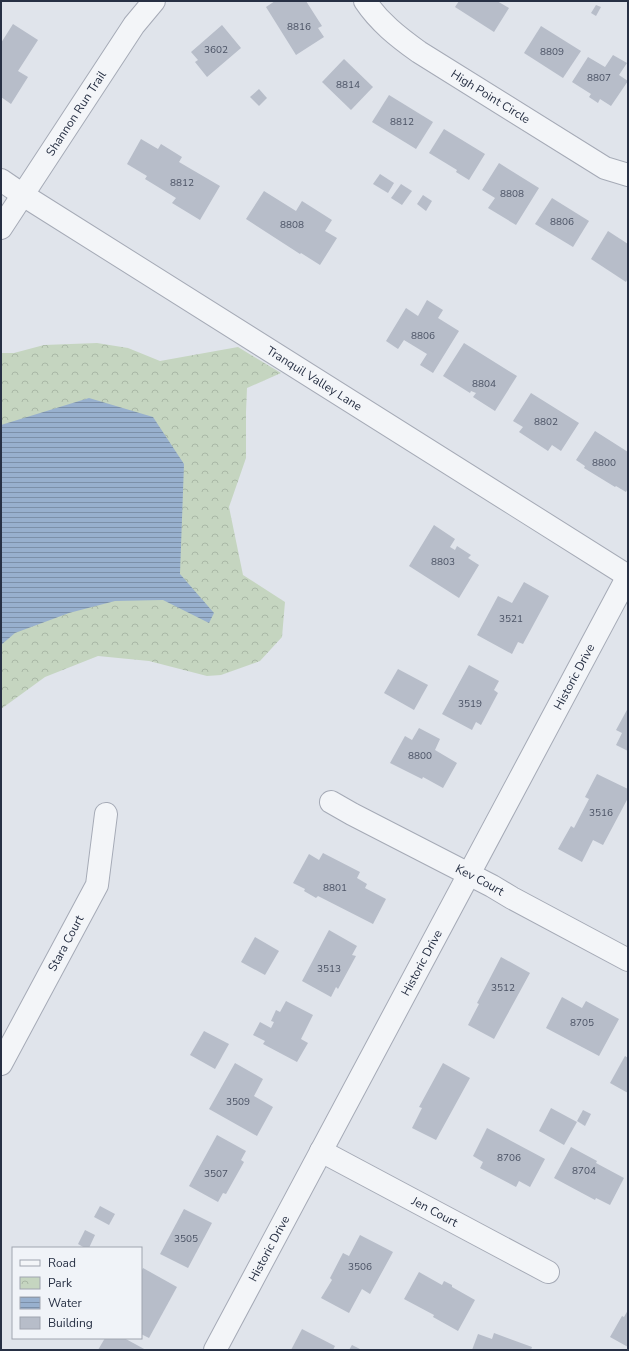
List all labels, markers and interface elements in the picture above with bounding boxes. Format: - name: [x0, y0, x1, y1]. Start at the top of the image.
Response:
- house number: 8816: [287, 20, 311, 34]
- house number: 3602: [204, 43, 228, 57]
- house number: 8809: [540, 45, 564, 59]
- street label: High Point Circle: [448, 66, 533, 127]
- street label: Shannon Run Trail: [42, 67, 110, 159]
- house number: 8807: [587, 71, 611, 85]
- house number: 8814: [336, 78, 360, 92]
- house number: 8812: [390, 115, 414, 129]
- house number: 8812: [170, 176, 194, 190]
- house number: 8808: [500, 187, 524, 201]
- house number: 8806: [550, 215, 574, 229]
- house number: 8808: [280, 218, 304, 232]
- house number: 8806: [411, 329, 435, 343]
- street label: Tranquil Valley Lane: [264, 343, 365, 415]
- house number: 8804: [472, 377, 496, 391]
- house number: 8802: [534, 415, 558, 429]
- house number: 8800: [592, 456, 616, 470]
- house number: 8803: [431, 555, 455, 569]
- house number: 3521: [499, 612, 523, 626]
- street label: Historic Drive: [550, 641, 598, 713]
- house number: 3519: [458, 697, 482, 711]
- house number: 8800: [408, 749, 432, 763]
- house number: 3516: [589, 806, 613, 820]
- street label: Kev Court: [453, 861, 508, 900]
- house number: 8801: [323, 881, 347, 895]
- street label: Stara Court: [44, 912, 88, 974]
- street label: Historic Drive: [397, 927, 446, 999]
- house number: 3513: [317, 962, 341, 976]
- house number: 3512: [491, 981, 515, 995]
- house number: 8705: [570, 1016, 594, 1030]
- house number: 3509: [226, 1095, 250, 1109]
- house number: 8706: [497, 1151, 521, 1165]
- house number: 8704: [572, 1164, 596, 1178]
- house number: 3507: [204, 1167, 228, 1181]
- street label: Jen Court: [408, 1192, 461, 1231]
- street label: Historic Drive: [245, 1213, 293, 1284]
- house number: 3505: [174, 1232, 198, 1246]
- legend: [12, 1247, 142, 1339]
- text: Road: [48, 1255, 76, 1271]
- house number: 3506: [348, 1260, 372, 1274]
- text: Park: [48, 1275, 73, 1291]
- text: Water: [48, 1295, 82, 1311]
- text: Building: [48, 1315, 93, 1331]

